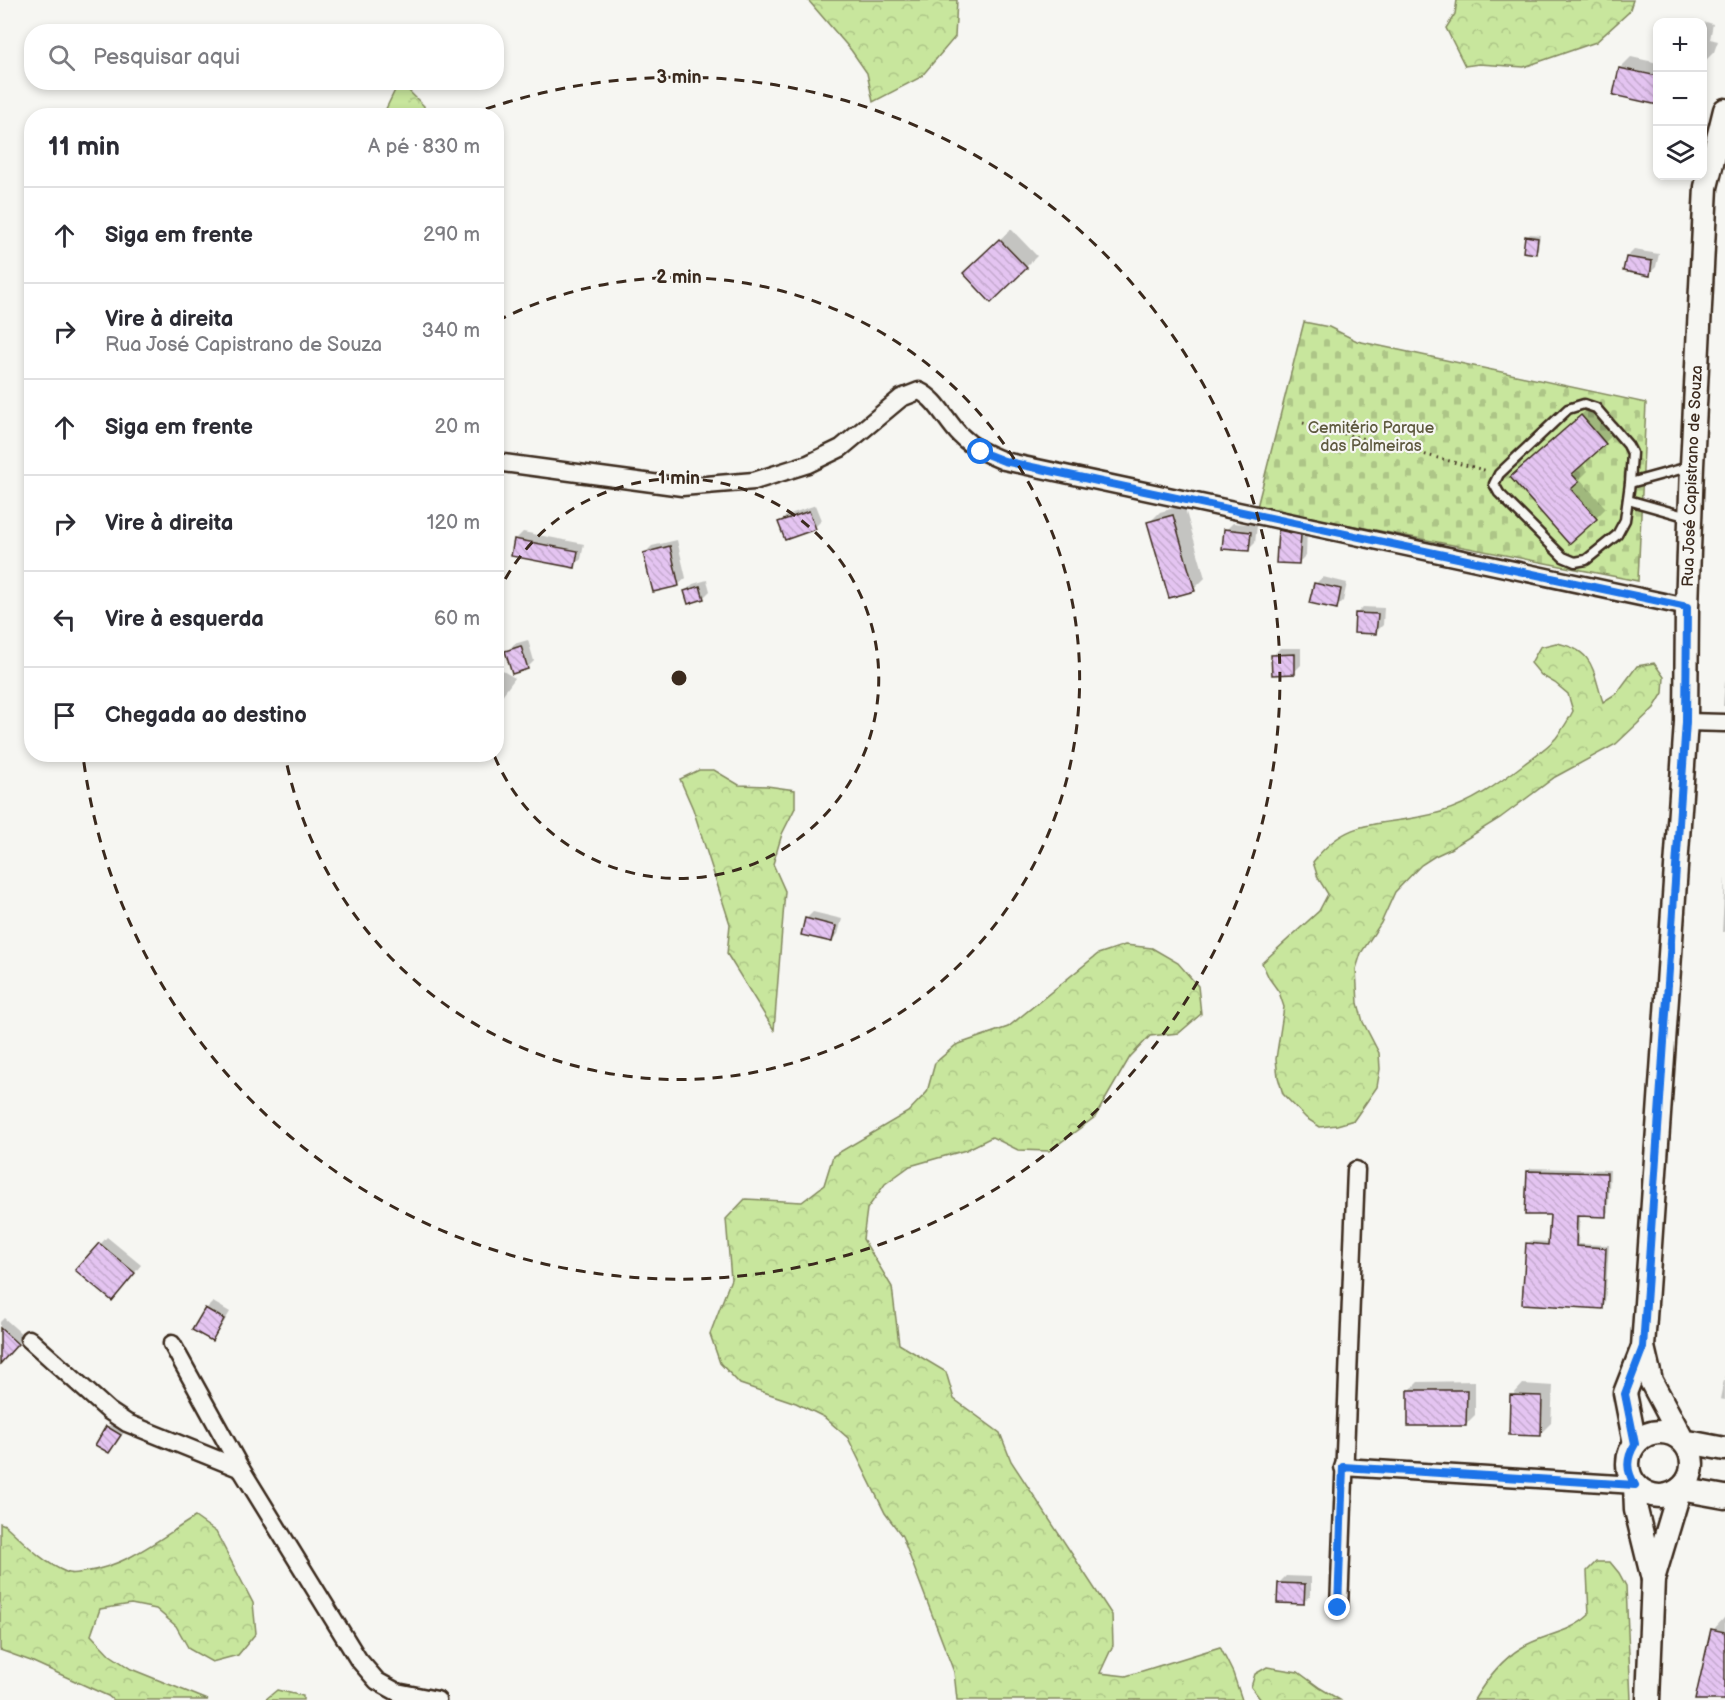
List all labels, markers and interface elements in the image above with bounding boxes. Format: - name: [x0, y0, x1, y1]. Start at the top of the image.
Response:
- map controls: [1653, 18, 1707, 180]
- button: +: [1653, 18, 1707, 72]
- search box: [24, 24, 504, 90]
- icon: search: [45, 41, 78, 74]
- text: Pesquisar aqui: [93, 44, 240, 71]
- text: 3 min: [656, 67, 702, 88]
- button: −: [1653, 72, 1707, 126]
- button: layers: [1653, 126, 1707, 180]
- text: 11 min: [48, 132, 120, 163]
- text: A pé · 830 m: [368, 135, 480, 159]
- icon: ahead: [48, 219, 81, 252]
- text: Siga em frente: [105, 222, 253, 249]
- text: 290 m: [423, 223, 480, 247]
- text: 2 min: [656, 267, 702, 288]
- text: Vire à direita: [105, 306, 233, 333]
- icon: right: [48, 315, 81, 348]
- text: 340 m: [422, 319, 480, 343]
- text: Rua José Capistrano de Souza: [105, 333, 382, 357]
- street label: Rua José Capistrano de Souza: [1678, 365, 1707, 587]
- icon: ahead: [48, 411, 81, 444]
- text: Siga em frente: [105, 414, 253, 441]
- text: 20 m: [435, 415, 480, 439]
- park label: Cemitério Parque das Palmeiras: [1308, 419, 1435, 456]
- route start: [967, 438, 993, 464]
- text: 1 min: [658, 468, 700, 489]
- icon: right: [48, 507, 81, 540]
- text: Vire à direita: [105, 510, 233, 537]
- text: 120 m: [427, 511, 480, 535]
- icon: left: [48, 603, 81, 636]
- text: Vire à esquerda: [105, 606, 264, 633]
- text: 60 m: [434, 607, 480, 631]
- centre of rings: [669, 668, 689, 688]
- icon: arrive: [48, 699, 81, 732]
- text: Chegada ao destino: [105, 702, 307, 729]
- route end: [1324, 1594, 1350, 1620]

